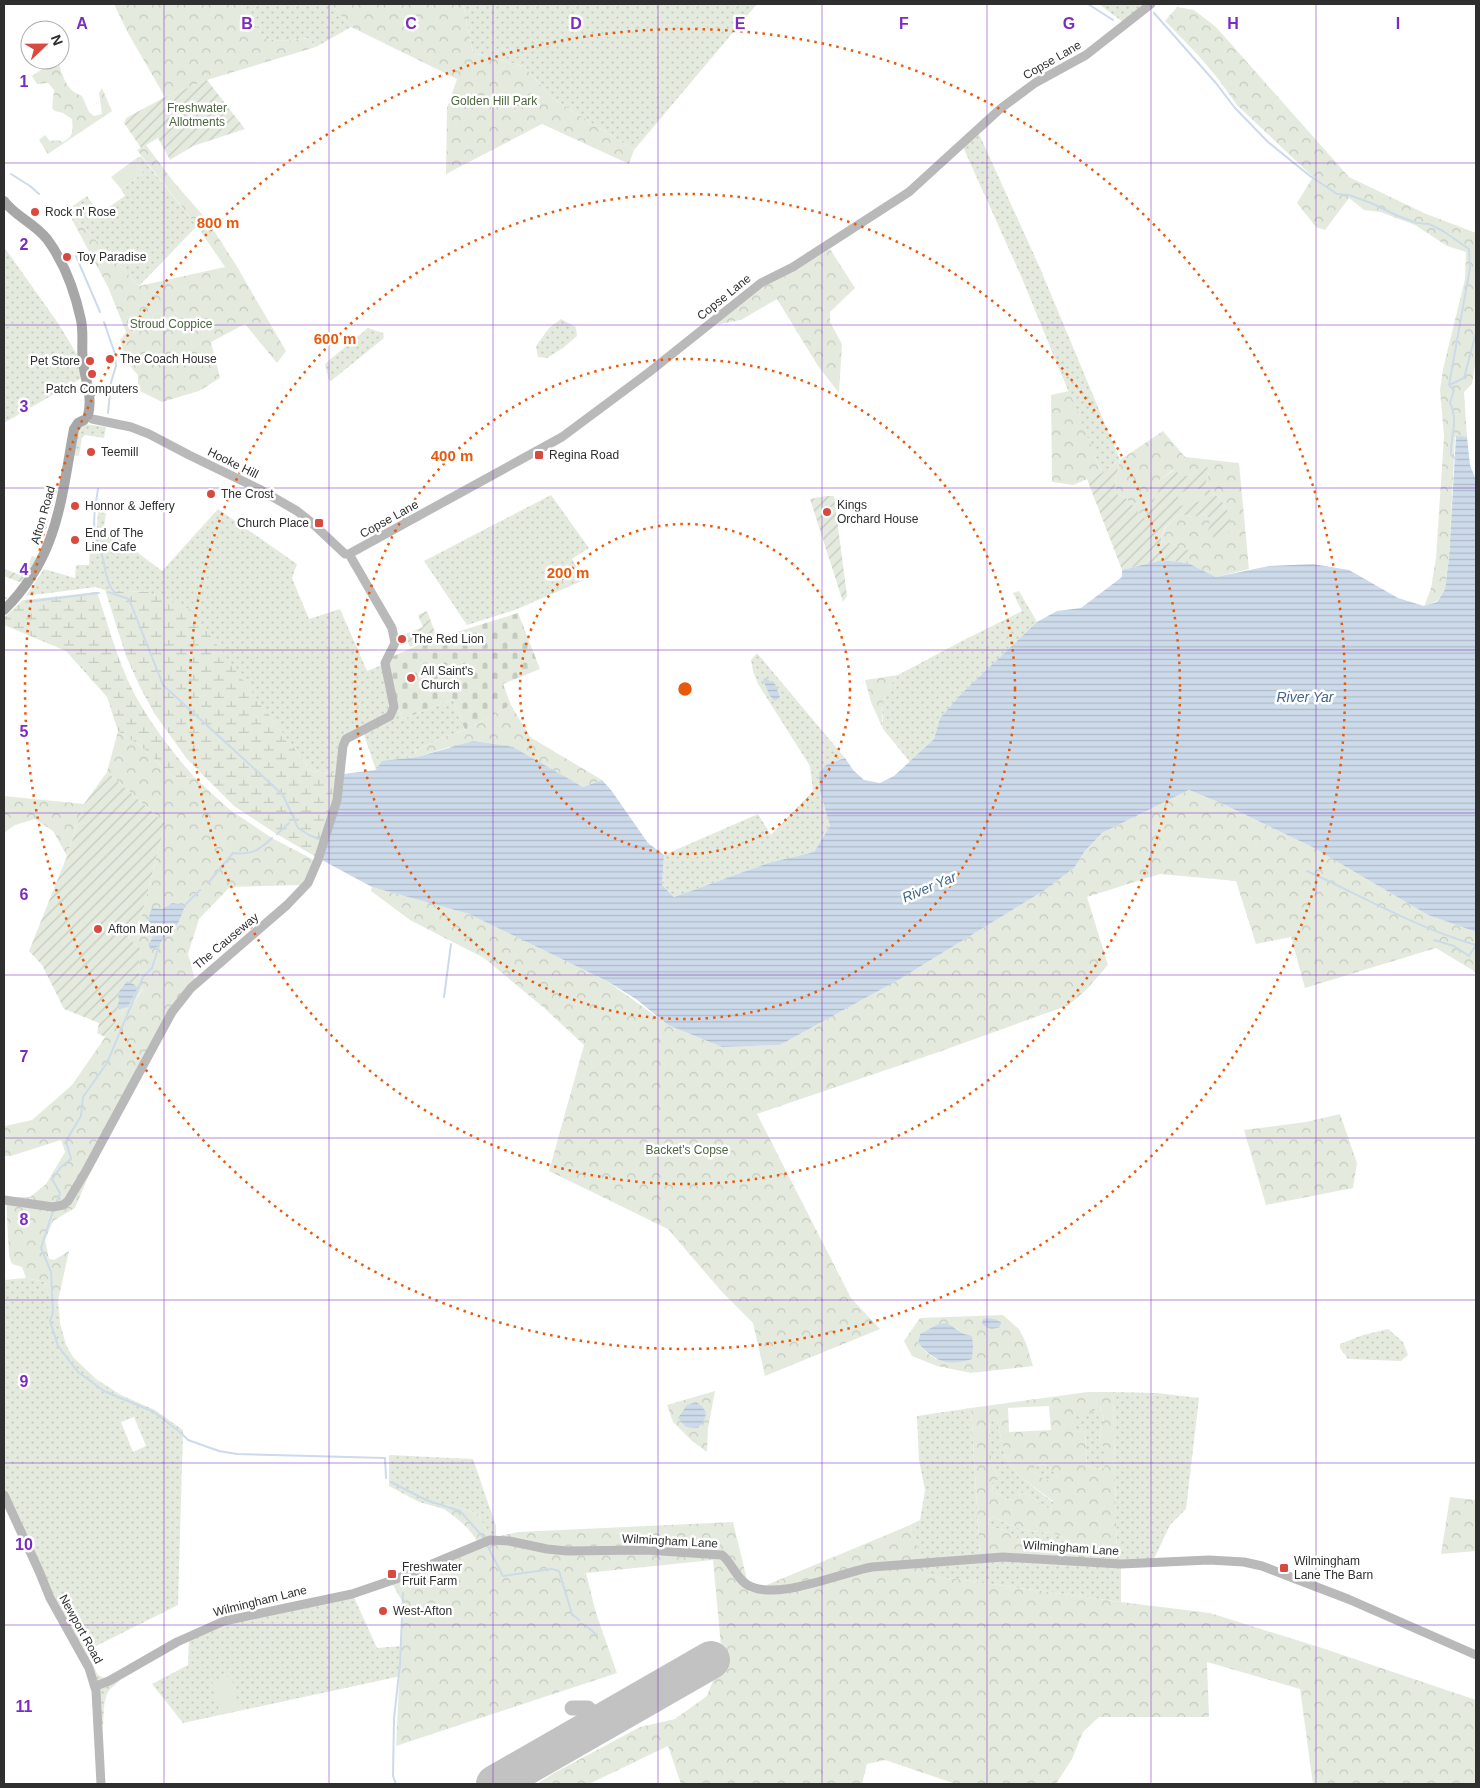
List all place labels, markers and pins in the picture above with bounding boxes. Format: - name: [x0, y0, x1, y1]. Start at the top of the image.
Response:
- place label: Rock n' Rose: [45, 205, 116, 219]
- marker: Rock n' Rose: [29, 206, 41, 218]
- place label: Toy Paradise: [77, 250, 147, 264]
- marker: Toy Paradise: [61, 251, 73, 263]
- place label: The Coach House: [120, 352, 217, 366]
- marker: The Coach House: [104, 353, 116, 365]
- place label: Pet Store: [30, 354, 80, 368]
- marker: Pet Store: [84, 355, 96, 367]
- marker: Patch Computers: [86, 368, 98, 380]
- place label: Patch Computers: [46, 382, 138, 396]
- place label: Teemill: [101, 445, 138, 459]
- marker: Teemill: [85, 446, 97, 458]
- place label: Regina Road: [549, 448, 619, 462]
- marker: Regina Road: [533, 449, 545, 461]
- place label: The Crost: [221, 487, 274, 501]
- marker: The Crost: [205, 488, 217, 500]
- place label: Kings Orchard House: [837, 498, 919, 526]
- place label: Honnor & Jeffery: [85, 499, 175, 513]
- marker: Honnor & Jeffery: [69, 500, 81, 512]
- marker: Kings Orchard House: [821, 506, 833, 518]
- place label: Church Place: [237, 516, 309, 530]
- marker: Church Place: [313, 517, 325, 529]
- place label: End of The Line Cafe: [85, 526, 144, 554]
- marker: End of The Line Cafe: [69, 534, 81, 546]
- place label: The Red Lion: [412, 632, 484, 646]
- marker: The Red Lion: [396, 633, 408, 645]
- place label: All Saint's Church: [421, 664, 473, 692]
- marker: All Saint's Church: [405, 672, 417, 684]
- centre of rings: [676, 680, 694, 698]
- place label: Afton Manor: [108, 922, 173, 936]
- marker: Afton Manor: [92, 923, 104, 935]
- place label: Wilmingham Lane The Barn: [1294, 1554, 1373, 1582]
- place label: Freshwater Fruit Farm: [402, 1560, 462, 1588]
- marker: Wilmingham Lane The Barn: [1278, 1562, 1290, 1574]
- marker: Freshwater Fruit Farm: [386, 1568, 398, 1580]
- place label: West-Afton: [393, 1604, 452, 1618]
- marker: West-Afton: [377, 1605, 389, 1617]

